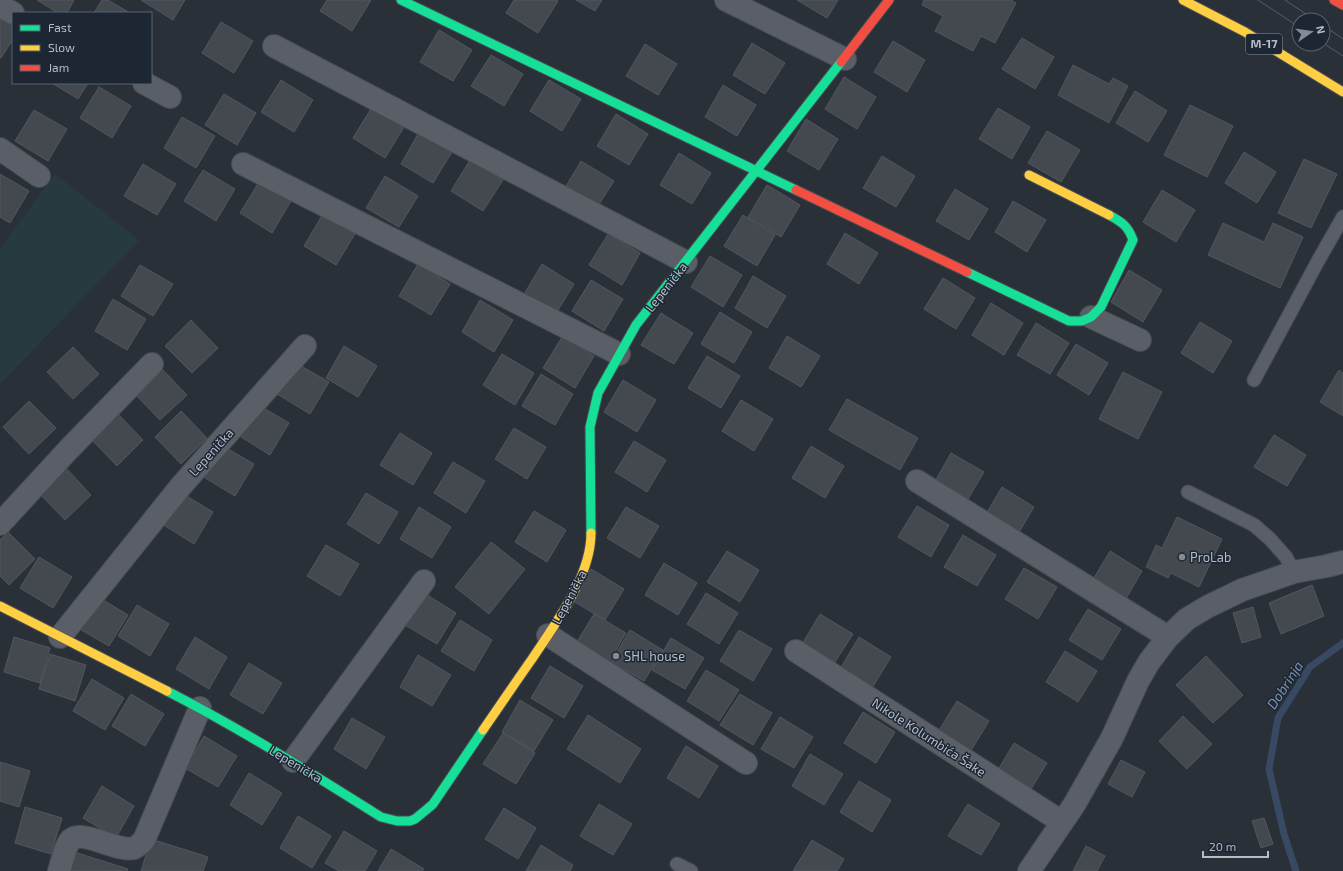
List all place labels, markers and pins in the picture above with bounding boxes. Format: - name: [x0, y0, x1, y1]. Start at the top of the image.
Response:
- place label: ProLab: [1190, 549, 1231, 565]
- marker: ProLab: [1177, 552, 1187, 562]
- place label: SHL house: [624, 648, 685, 664]
- marker: SHL house: [611, 651, 621, 661]

